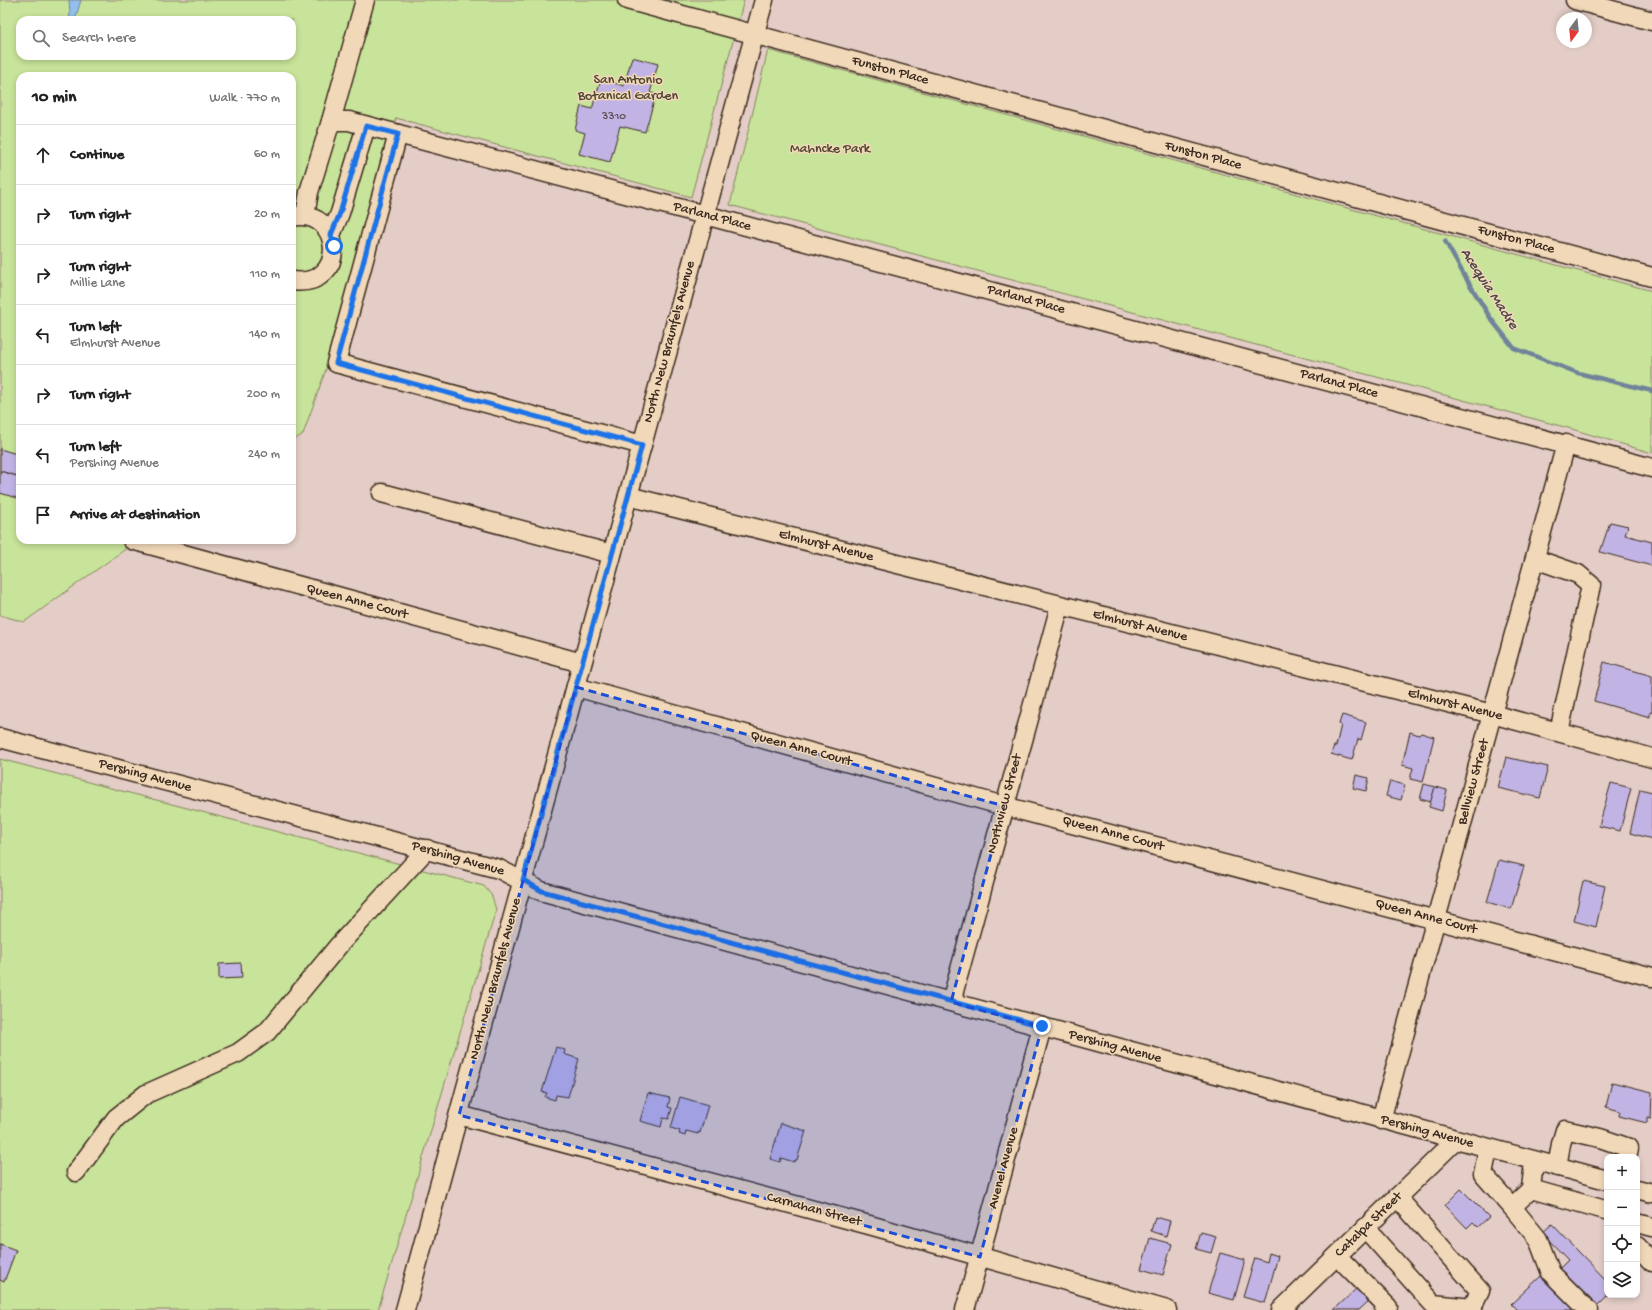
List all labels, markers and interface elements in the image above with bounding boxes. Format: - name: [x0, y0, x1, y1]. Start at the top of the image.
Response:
- north arrow: [1556, 12, 1592, 48]
- search box: [16, 16, 296, 60]
- icon: search: [30, 27, 52, 49]
- text: Search here: [62, 29, 136, 47]
- street label: Funston Place: [849, 52, 931, 90]
- park label: San Antonio Botanical Garden: [577, 72, 678, 105]
- text: 10 min: [32, 88, 76, 108]
- text: Walk · 770 m: [210, 91, 280, 106]
- house number: 3310: [601, 110, 626, 124]
- street label: Funston Place: [1162, 137, 1244, 175]
- park label: Mahncke Park: [790, 141, 872, 158]
- icon: ahead: [32, 144, 54, 166]
- text: Continue: [70, 146, 124, 164]
- text: 60 m: [254, 147, 280, 162]
- street label: Parland Place: [670, 198, 754, 236]
- icon: right: [32, 204, 54, 226]
- text: Turn right: [70, 206, 130, 224]
- text: 20 m: [254, 207, 280, 222]
- street label: Funston Place: [1475, 221, 1557, 259]
- route start: [325, 237, 343, 255]
- water label: Acequia Madre: [1456, 245, 1523, 334]
- text: Turn right: [70, 258, 130, 276]
- street label: North New Braunfels Avenue: [640, 259, 700, 425]
- icon: right: [32, 264, 54, 286]
- text: 110 m: [250, 267, 280, 282]
- text: Millie Lane: [70, 276, 125, 291]
- street label: Parland Place: [984, 281, 1068, 319]
- text: Turn left: [70, 318, 121, 336]
- icon: left: [32, 324, 54, 346]
- text: 140 m: [249, 327, 280, 342]
- text: Elmhurst Avenue: [70, 336, 160, 351]
- street label: Parland Place: [1297, 365, 1381, 403]
- icon: right: [32, 384, 54, 406]
- text: Turn right: [70, 386, 130, 404]
- text: 200 m: [247, 387, 280, 402]
- text: Turn left: [70, 438, 121, 456]
- icon: left: [32, 444, 54, 466]
- text: 240 m: [248, 447, 280, 462]
- text: Pershing Avenue: [70, 456, 159, 471]
- icon: arrive: [32, 504, 54, 526]
- text: Arrive at destination: [70, 506, 200, 524]
- street label: Elmhurst Avenue: [777, 526, 876, 566]
- street label: Queen Anne Court: [304, 580, 411, 624]
- street label: Elmhurst Avenue: [1091, 606, 1190, 646]
- street label: Elmhurst Avenue: [1406, 685, 1505, 725]
- street label: Queen Anne Court: [748, 727, 855, 771]
- street label: Bellview Street: [1454, 736, 1494, 828]
- street label: Northview Street: [984, 751, 1027, 856]
- street label: Pershing Avenue: [96, 755, 194, 797]
- street label: Queen Anne Court: [1060, 812, 1167, 856]
- street label: Pershing Avenue: [409, 837, 507, 881]
- street label: Queen Anne Court: [1373, 895, 1480, 939]
- street label: North New Braunfels Avenue: [466, 896, 526, 1062]
- route end: [1033, 1017, 1051, 1035]
- street label: Pershing Avenue: [1066, 1026, 1164, 1068]
- street label: Pershing Avenue: [1378, 1111, 1476, 1153]
- street label: Avenel Avenue: [985, 1124, 1023, 1211]
- map controls: [1604, 1154, 1640, 1298]
- button: +: [1604, 1154, 1640, 1190]
- street label: Catalpa Street: [1332, 1188, 1407, 1261]
- street label: Carnahan Street: [765, 1189, 864, 1231]
- button: −: [1604, 1190, 1640, 1226]
- button: locate: [1604, 1226, 1640, 1262]
- button: layers: [1604, 1262, 1640, 1298]

